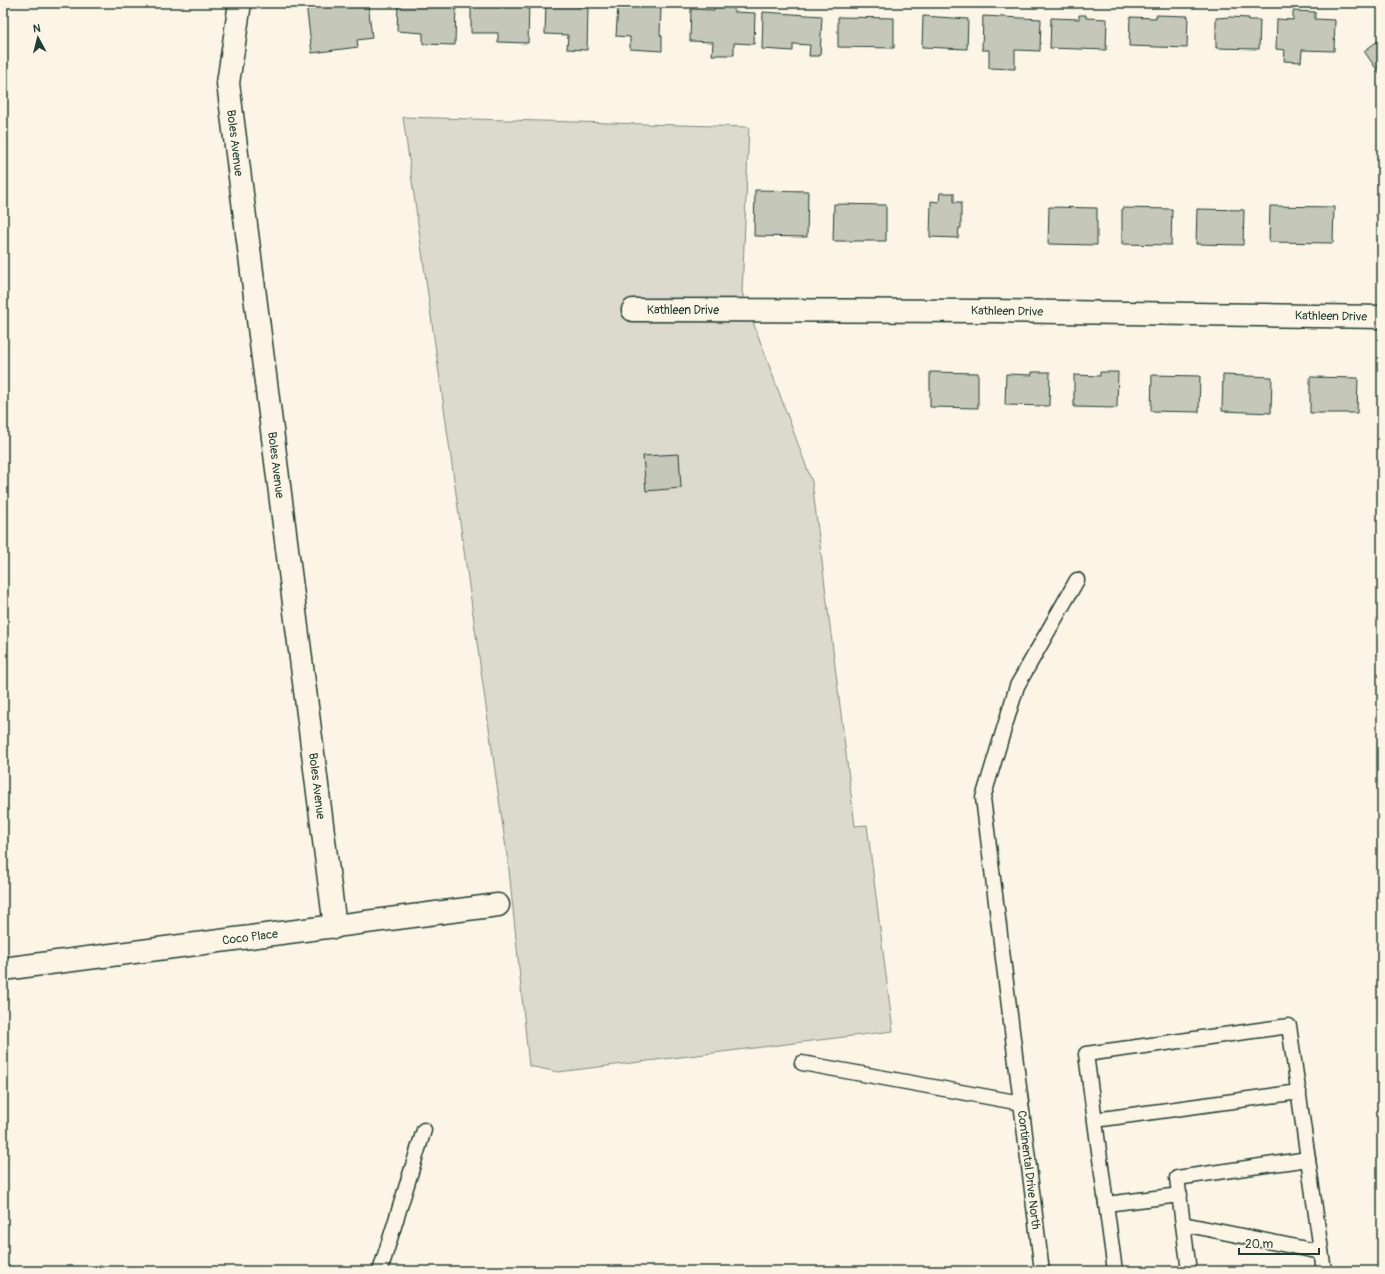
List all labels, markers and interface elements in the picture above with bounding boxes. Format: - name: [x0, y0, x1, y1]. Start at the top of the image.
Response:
- north arrow: [18, 18, 58, 58]
- text: N: [32, 22, 42, 35]
- street label: Boles Avenue: [223, 109, 246, 177]
- street label: Kathleen Drive: [647, 303, 719, 318]
- street label: Kathleen Drive: [971, 303, 1043, 320]
- street label: Kathleen Drive: [1295, 308, 1367, 325]
- street label: Boles Avenue: [264, 431, 287, 499]
- street label: Boles Avenue: [305, 752, 328, 820]
- street label: Coco Place: [221, 927, 279, 948]
- street label: Continental Drive North: [1014, 1110, 1043, 1231]
- scale bar: [1239, 1230, 1319, 1256]
- text: 20 m: [1245, 1237, 1274, 1252]

